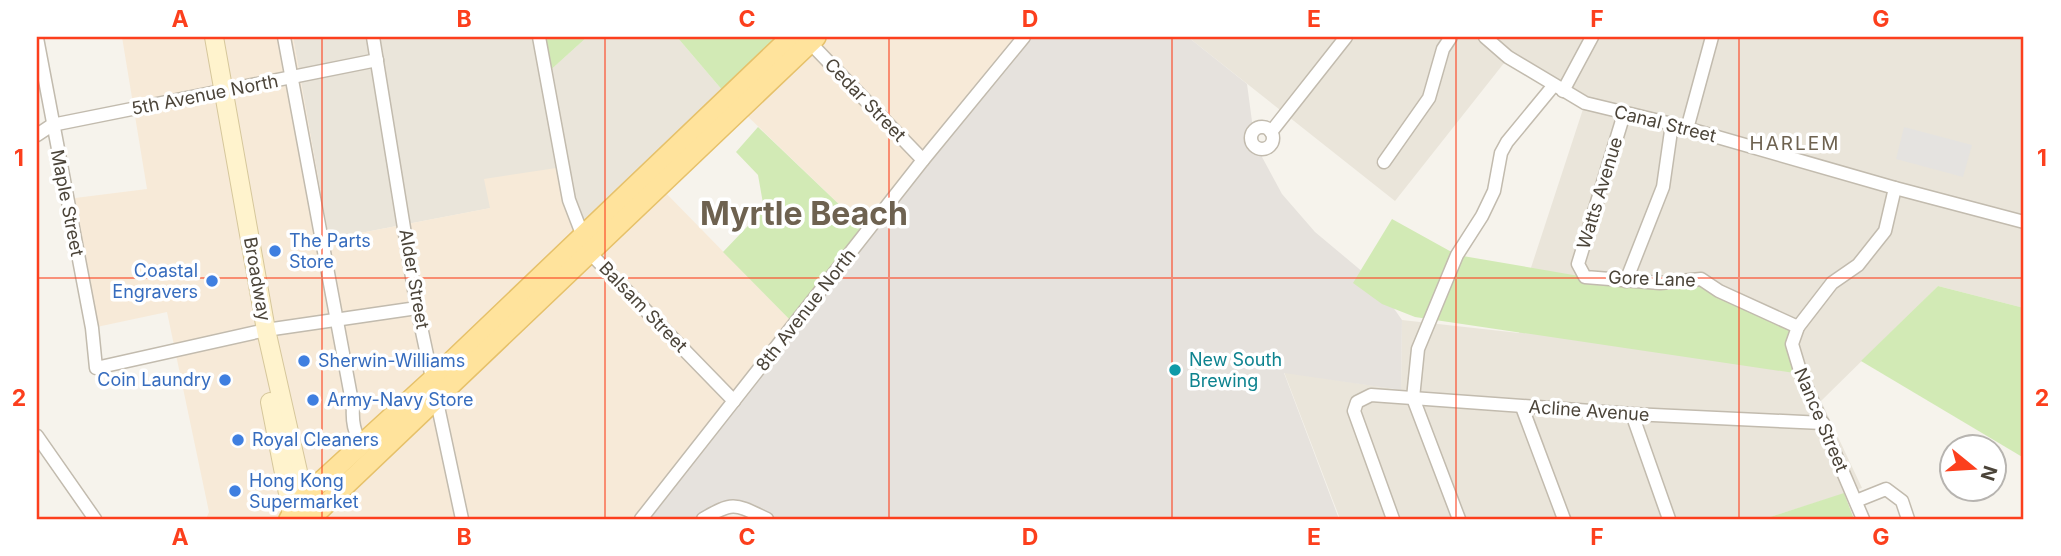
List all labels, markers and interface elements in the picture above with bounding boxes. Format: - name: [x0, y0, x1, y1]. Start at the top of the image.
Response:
- text: A: [171, 5, 189, 33]
- text: B: [456, 5, 472, 33]
- text: C: [738, 5, 756, 33]
- text: D: [1022, 5, 1038, 33]
- text: E: [1307, 5, 1321, 33]
- text: F: [1590, 5, 1604, 33]
- text: G: [1872, 5, 1890, 33]
- street label: Cedar Street: [821, 54, 910, 146]
- street label: 5th Avenue North: [130, 70, 280, 119]
- street label: Canal Street: [1612, 101, 1718, 146]
- district label: HARLEM: [1750, 132, 1840, 155]
- street label: Watts Avenue: [1573, 134, 1627, 251]
- text: 1: [14, 144, 24, 172]
- text: 1: [2037, 144, 2047, 172]
- street label: Maple Street: [47, 148, 88, 258]
- district label: Myrtle Beach: [700, 194, 908, 233]
- street label: Alder Street: [395, 227, 434, 331]
- place label: The Parts Store: [289, 230, 371, 272]
- street label: Broadway: [240, 235, 275, 323]
- marker: The Parts Store: [267, 243, 283, 259]
- street label: 8th Avenue North: [751, 245, 860, 375]
- street label: Balsam Street: [595, 257, 692, 356]
- place label: Coastal Engravers: [112, 260, 198, 302]
- street label: Gore Lane: [1608, 266, 1696, 291]
- marker: Coastal Engravers: [204, 273, 220, 289]
- place label: New South Brewing: [1189, 349, 1282, 391]
- place label: Sherwin-Williams: [318, 350, 465, 371]
- marker: Sherwin-Williams: [296, 353, 312, 369]
- marker: New South Brewing: [1167, 362, 1183, 378]
- street label: Nance Street: [1790, 365, 1853, 475]
- place label: Coin Laundry: [97, 369, 211, 390]
- marker: Coin Laundry: [217, 372, 233, 388]
- text: 2: [12, 384, 26, 412]
- text: 2: [2035, 384, 2049, 412]
- place label: Army-Navy Store: [327, 389, 473, 410]
- marker: Army-Navy Store: [305, 392, 321, 408]
- street label: Acline Avenue: [1528, 396, 1650, 425]
- place label: Royal Cleaners: [252, 429, 379, 450]
- marker: Royal Cleaners: [230, 432, 246, 448]
- north arrow: [1938, 434, 2008, 504]
- text: N: [1976, 463, 2002, 484]
- place label: Hong Kong Supermarket: [249, 470, 359, 512]
- marker: Hong Kong Supermarket: [227, 483, 243, 499]
- text: A: [171, 523, 189, 551]
- text: B: [456, 523, 472, 551]
- text: C: [738, 523, 756, 551]
- text: D: [1022, 523, 1038, 551]
- text: E: [1307, 523, 1321, 551]
- text: F: [1590, 523, 1604, 551]
- text: G: [1872, 523, 1890, 551]

